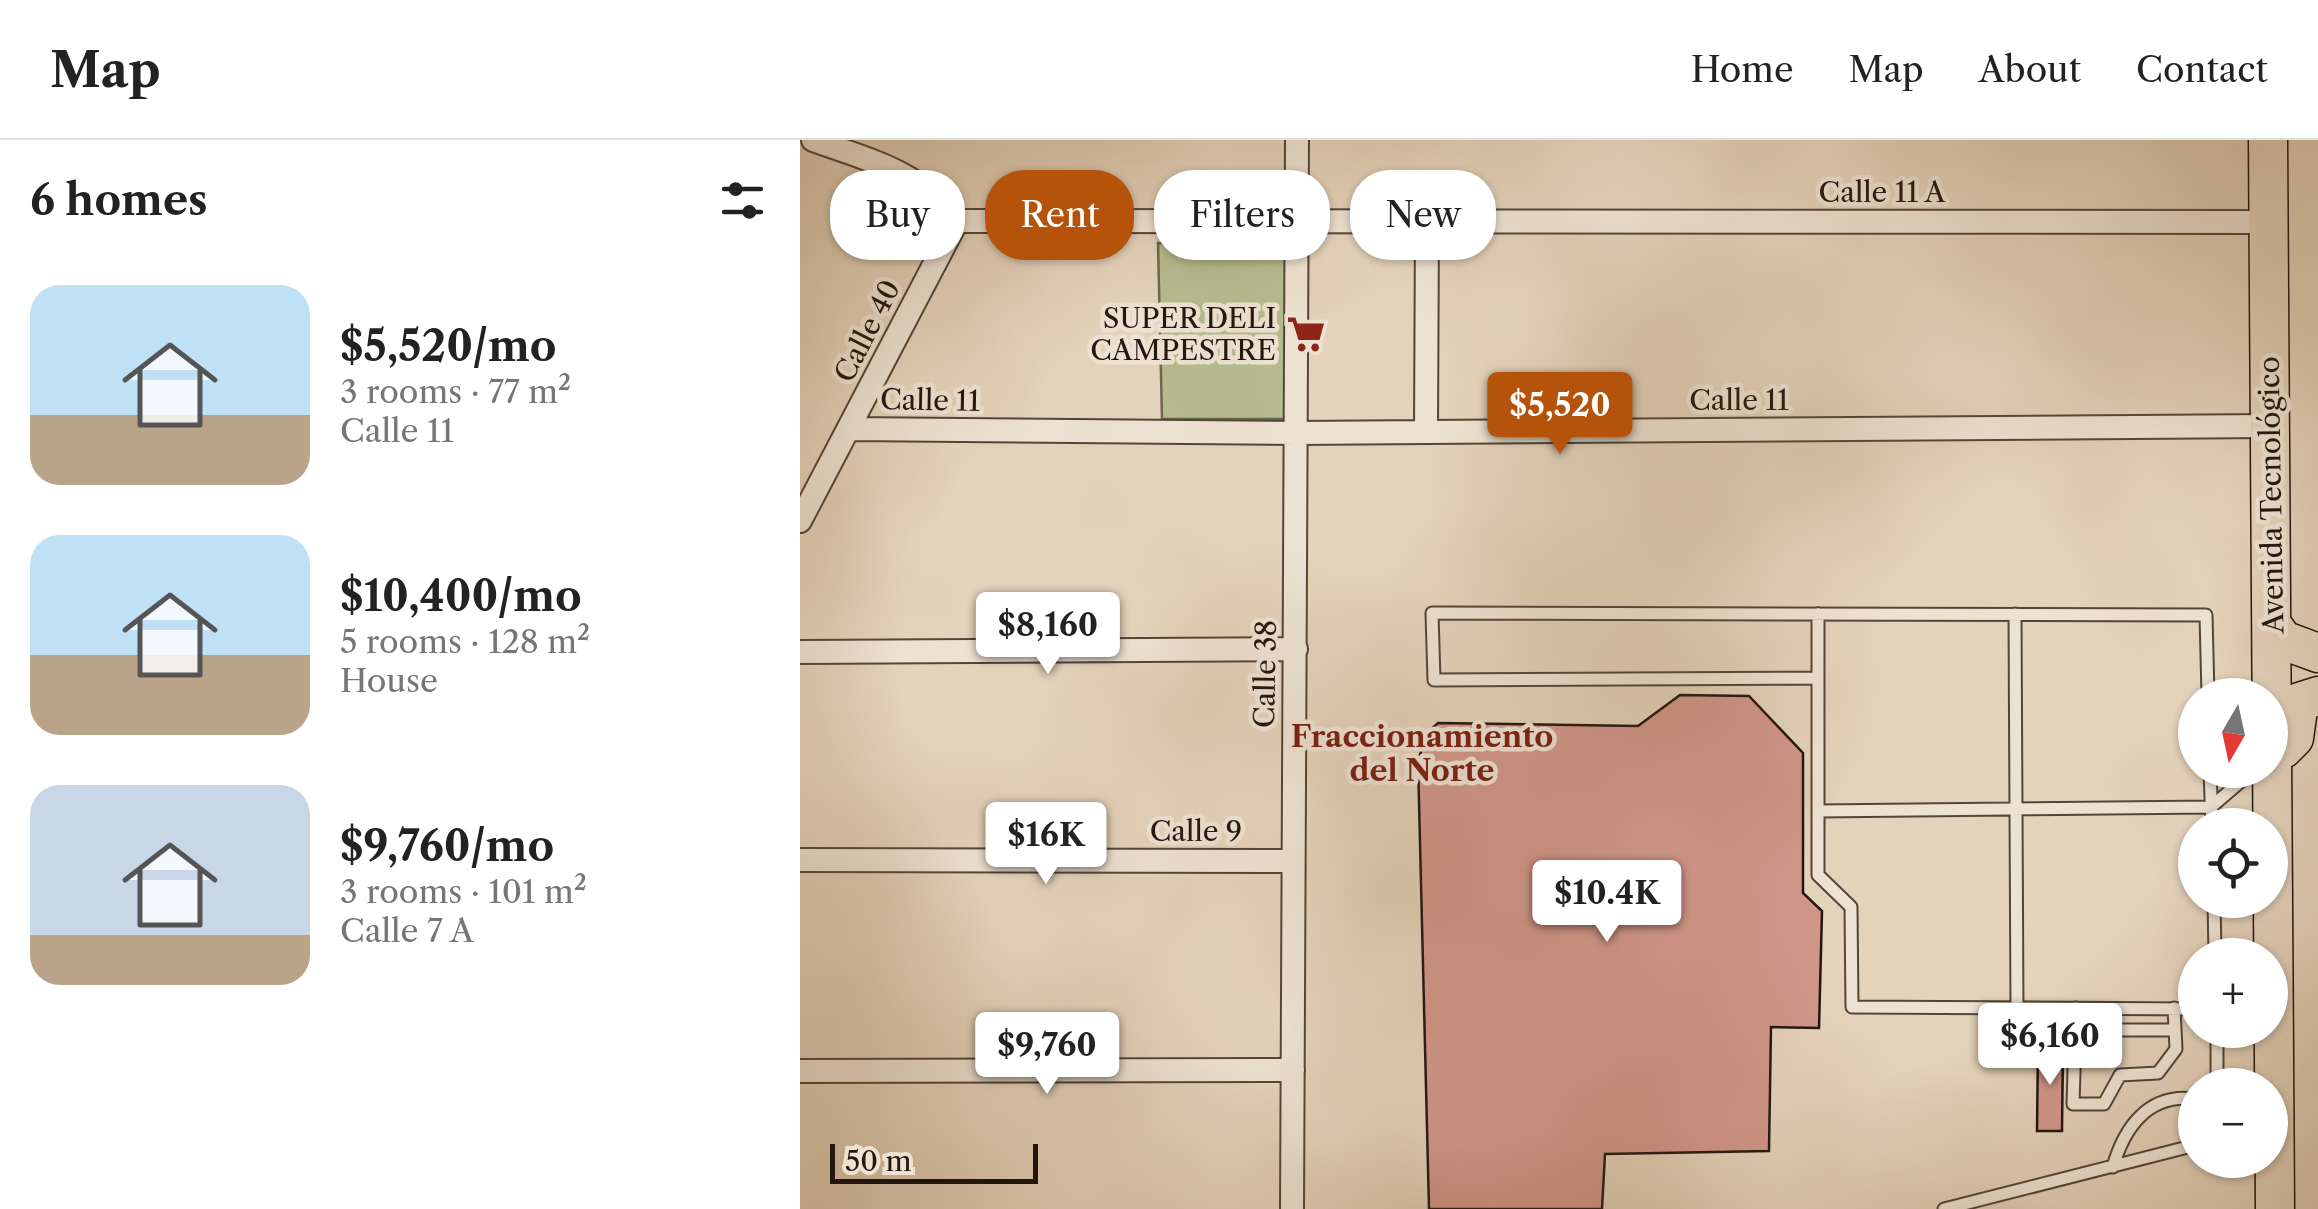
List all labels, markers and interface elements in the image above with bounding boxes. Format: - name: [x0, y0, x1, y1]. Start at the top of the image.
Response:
- text: Map: [50, 40, 161, 99]
- text: Home: [1691, 48, 1793, 91]
- text: Map: [1848, 48, 1924, 91]
- text: About: [1979, 48, 2081, 91]
- text: Contact: [2136, 48, 2268, 91]
- chip: Buy: [830, 170, 965, 260]
- chip: Rent: [985, 170, 1134, 260]
- chip: Filters: [1154, 170, 1330, 260]
- chip: New: [1350, 170, 1496, 260]
- icon: filters: [715, 173, 770, 228]
- text: 6 homes: [30, 174, 208, 226]
- street label: Calle 11 A: [1819, 175, 1947, 209]
- street label: Calle 40: [827, 274, 907, 388]
- place label: SUPER DELI CAMPESTRE: [1090, 301, 1276, 367]
- supermarket icon: SUPER DELI CAMPESTRE: [1285, 313, 1327, 355]
- text: $5,520/mo: [340, 320, 557, 372]
- icon: home: [110, 325, 230, 445]
- street label: Avenida Tecnológico: [2252, 356, 2290, 635]
- text: 3 rooms · 77 m²: [340, 372, 571, 411]
- pin: $5,520: [1479, 372, 1641, 457]
- street label: Calle 11: [880, 382, 980, 418]
- street label: Calle 11: [1689, 383, 1789, 417]
- text: $5,520: [1509, 385, 1611, 424]
- text: Calle 11: [340, 411, 454, 450]
- text: $10,400/mo: [340, 570, 582, 622]
- icon: home: [110, 575, 230, 695]
- pin: $8,160: [967, 592, 1129, 677]
- text: $8,160: [998, 605, 1098, 644]
- street label: Calle 38: [1247, 620, 1283, 728]
- text: 5 rooms · 128 m²: [340, 622, 590, 661]
- text: House: [340, 661, 438, 700]
- north arrow: [2178, 678, 2288, 788]
- map controls: [2178, 678, 2288, 1178]
- district label: Fraccionamiento del Norte: [1291, 718, 1553, 789]
- pin: $16K: [987, 802, 1105, 887]
- button: locate: [2178, 808, 2288, 918]
- street label: Calle 9: [1150, 814, 1242, 848]
- text: $16K: [1008, 815, 1084, 854]
- text: $9,760/mo: [340, 820, 554, 872]
- icon: home: [110, 825, 230, 945]
- pin: $10.4K: [1526, 860, 1688, 945]
- text: 3 rooms · 101 m²: [340, 872, 587, 911]
- text: $10.4K: [1554, 873, 1660, 912]
- text: Calle 7 A: [340, 911, 474, 950]
- button: +: [2178, 938, 2288, 1048]
- pin: $6,160: [1969, 1003, 2131, 1088]
- pin: $9,760: [966, 1012, 1128, 1097]
- text: $6,160: [2000, 1016, 2100, 1055]
- text: $9,760: [997, 1025, 1097, 1064]
- button: −: [2178, 1068, 2288, 1178]
- scale bar: [830, 1139, 1038, 1184]
- text: 50 m: [845, 1144, 912, 1178]

